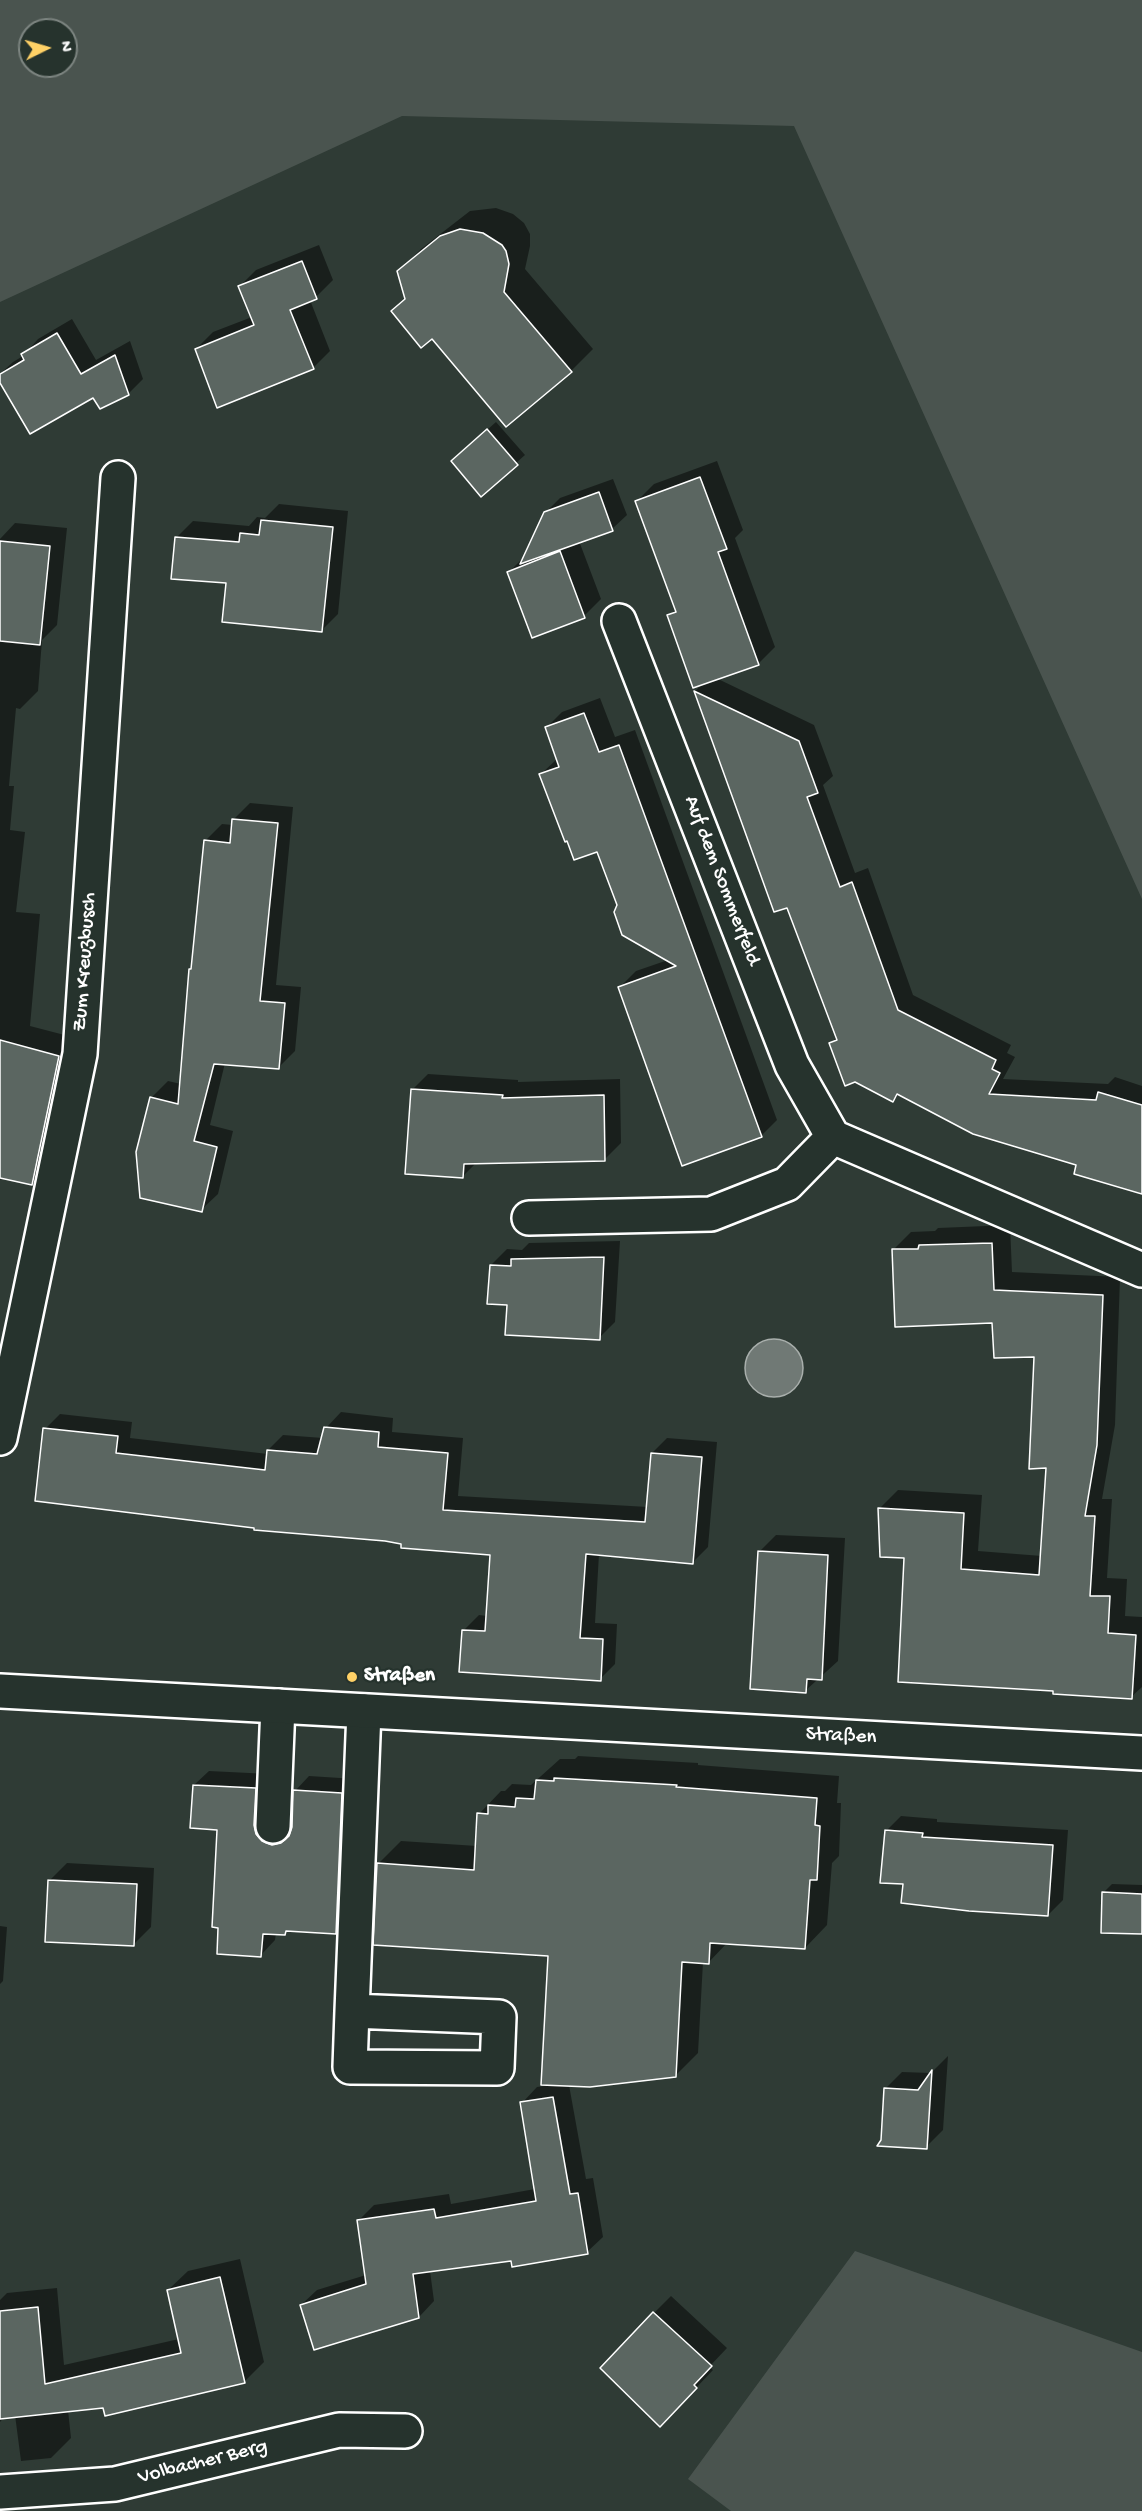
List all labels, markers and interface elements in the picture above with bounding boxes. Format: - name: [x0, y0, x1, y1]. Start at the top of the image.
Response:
- north arrow: [18, 18, 78, 78]
- text: N: [55, 41, 74, 53]
- street label: Auf dem Sommerfeld: [677, 793, 765, 969]
- street label: Zum Kreuzbusch: [69, 892, 103, 1032]
- place label: Straßen: [364, 1664, 435, 1690]
- marker: Straßen: [345, 1670, 359, 1684]
- street label: Straßen: [805, 1723, 877, 1751]
- street label: Volbacher Berg: [136, 2435, 270, 2491]

